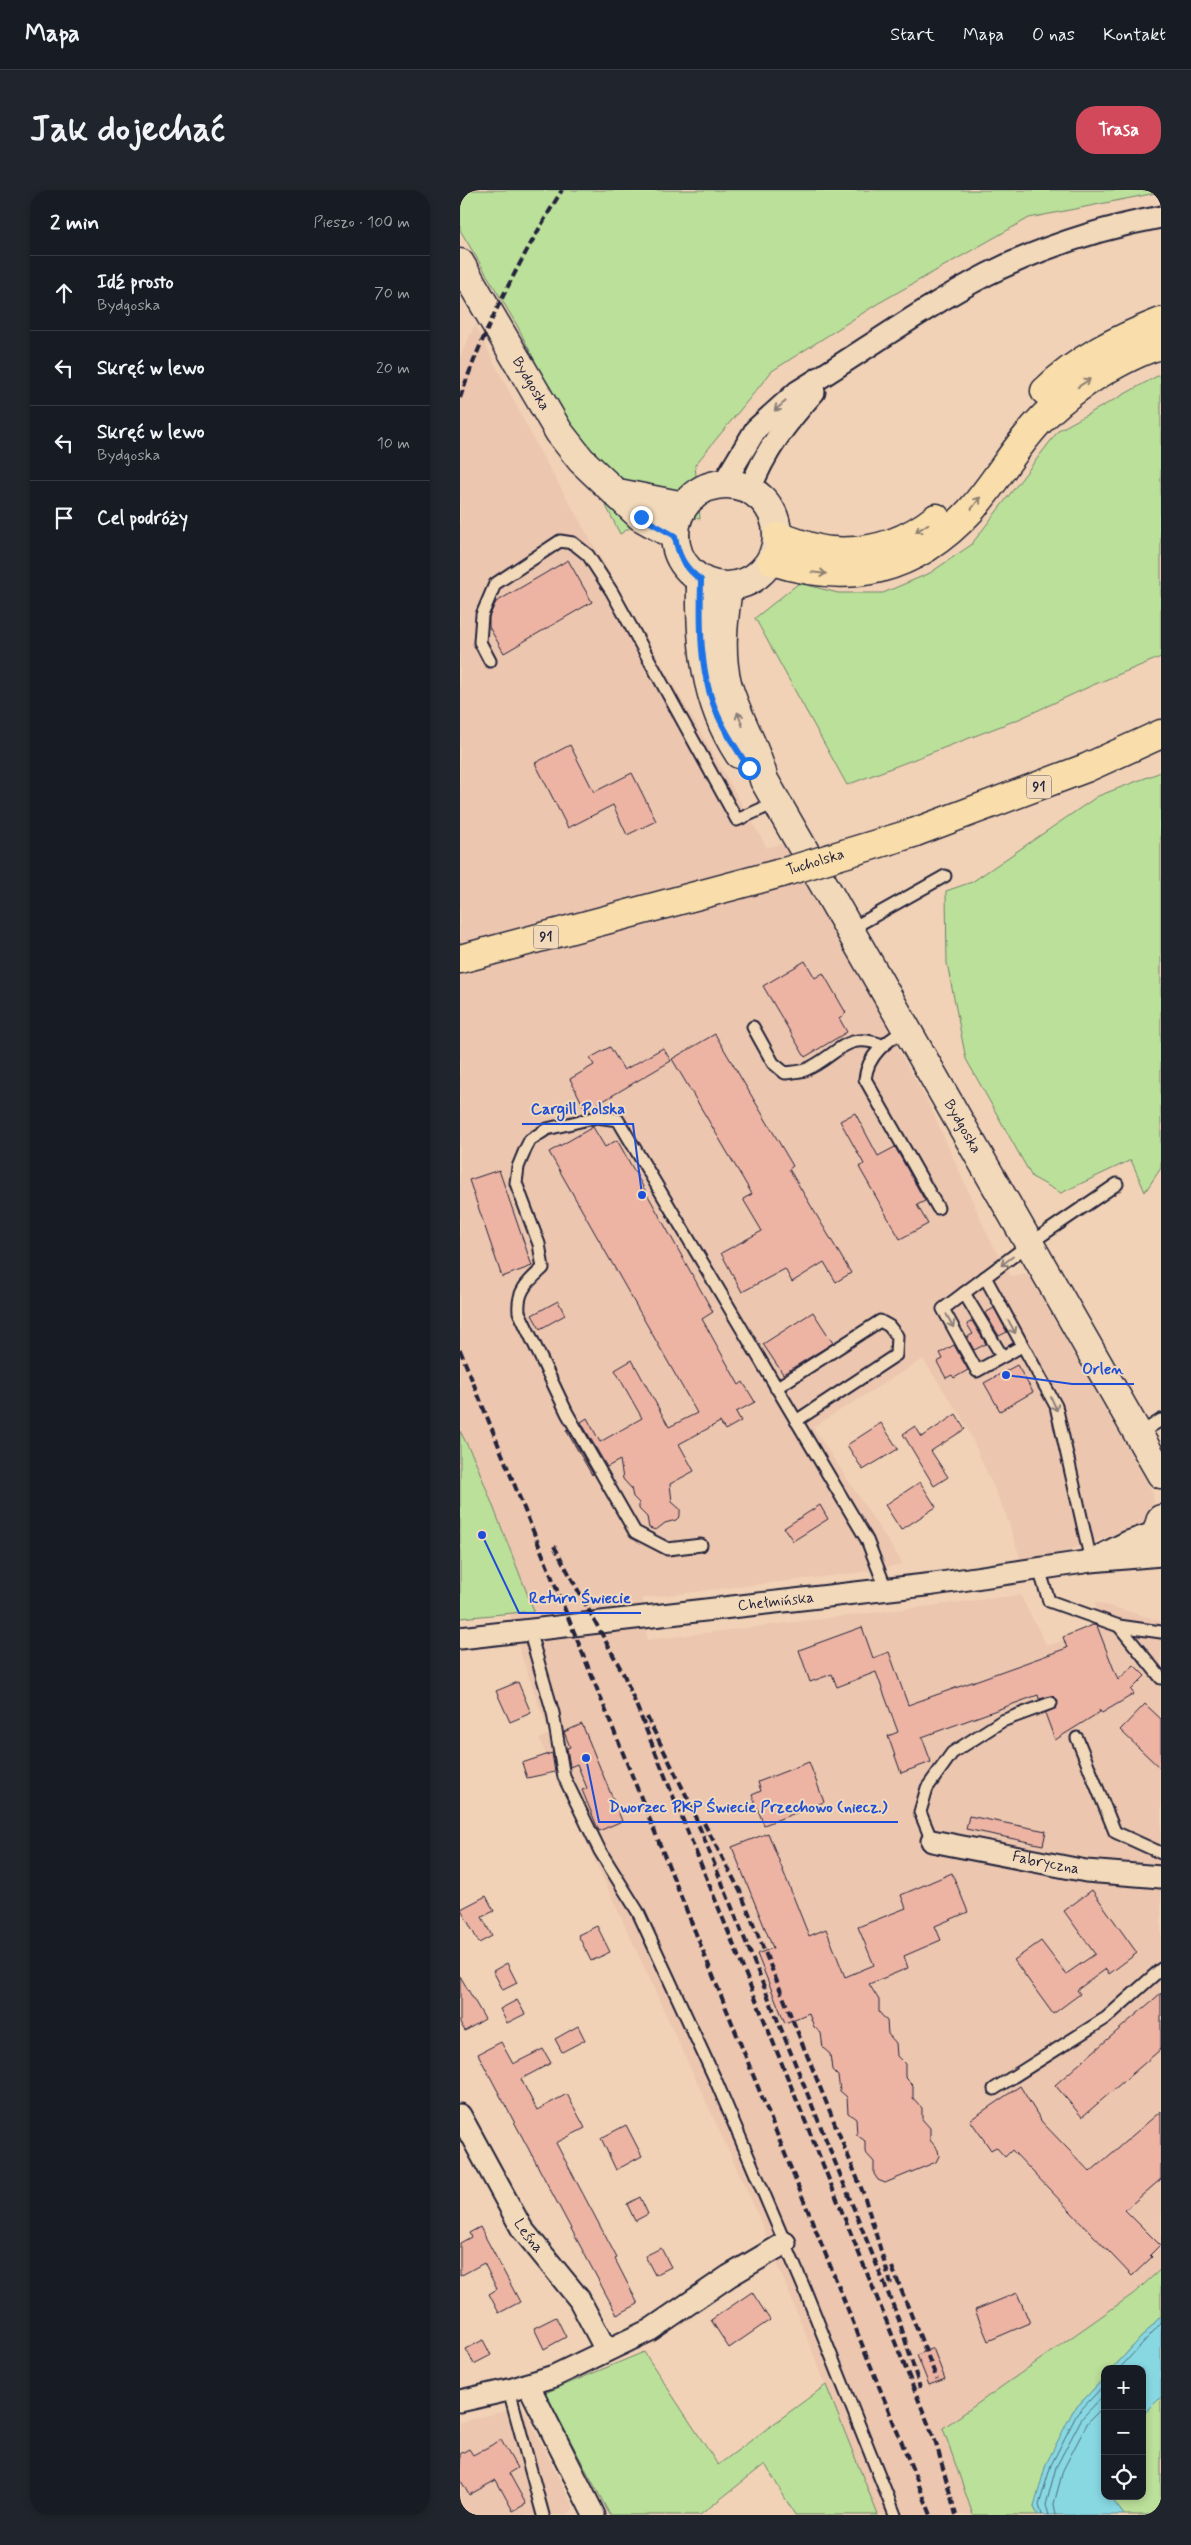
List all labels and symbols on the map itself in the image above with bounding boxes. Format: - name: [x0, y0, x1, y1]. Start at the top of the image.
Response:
- street label: Bydgoska: [507, 353, 554, 414]
- one-way arrow: [1077, 378, 1091, 388]
- one-way arrow: [773, 401, 786, 412]
- one-way arrow: [971, 497, 982, 510]
- route end: [630, 506, 653, 529]
- one-way arrow: [915, 523, 929, 533]
- one-way arrow: [811, 568, 827, 578]
- one-way arrow: [735, 711, 744, 727]
- route start: [738, 757, 761, 780]
- road number: 91: [1026, 776, 1052, 798]
- street label: Tucholska: [784, 844, 847, 881]
- road number: 91: [534, 926, 558, 949]
- callout: Cargill Polska: [522, 1093, 633, 1124]
- street label: Bydgoska: [939, 1096, 986, 1157]
- text: Cargill Polska: [531, 1099, 625, 1122]
- one-way arrow: [1000, 1256, 1014, 1266]
- one-way arrow: [946, 1313, 955, 1328]
- one-way arrow: [1008, 1319, 1017, 1334]
- callout: Orlen: [1072, 1353, 1134, 1384]
- text: Orlen: [1082, 1359, 1124, 1380]
- one-way arrow: [1049, 1396, 1059, 1411]
- callout: Return Świecie: [519, 1582, 641, 1613]
- text: Return Świecie: [529, 1588, 631, 1609]
- street label: Chełmińska: [737, 1588, 815, 1616]
- callout: Dworzec PKP Świecie Przechowo (niecz.): [599, 1791, 898, 1822]
- text: Dworzec PKP Świecie Przechowo (niecz.): [609, 1797, 888, 1818]
- street label: Fabryczna: [1011, 1847, 1081, 1880]
- street label: Leśna: [508, 2215, 548, 2258]

